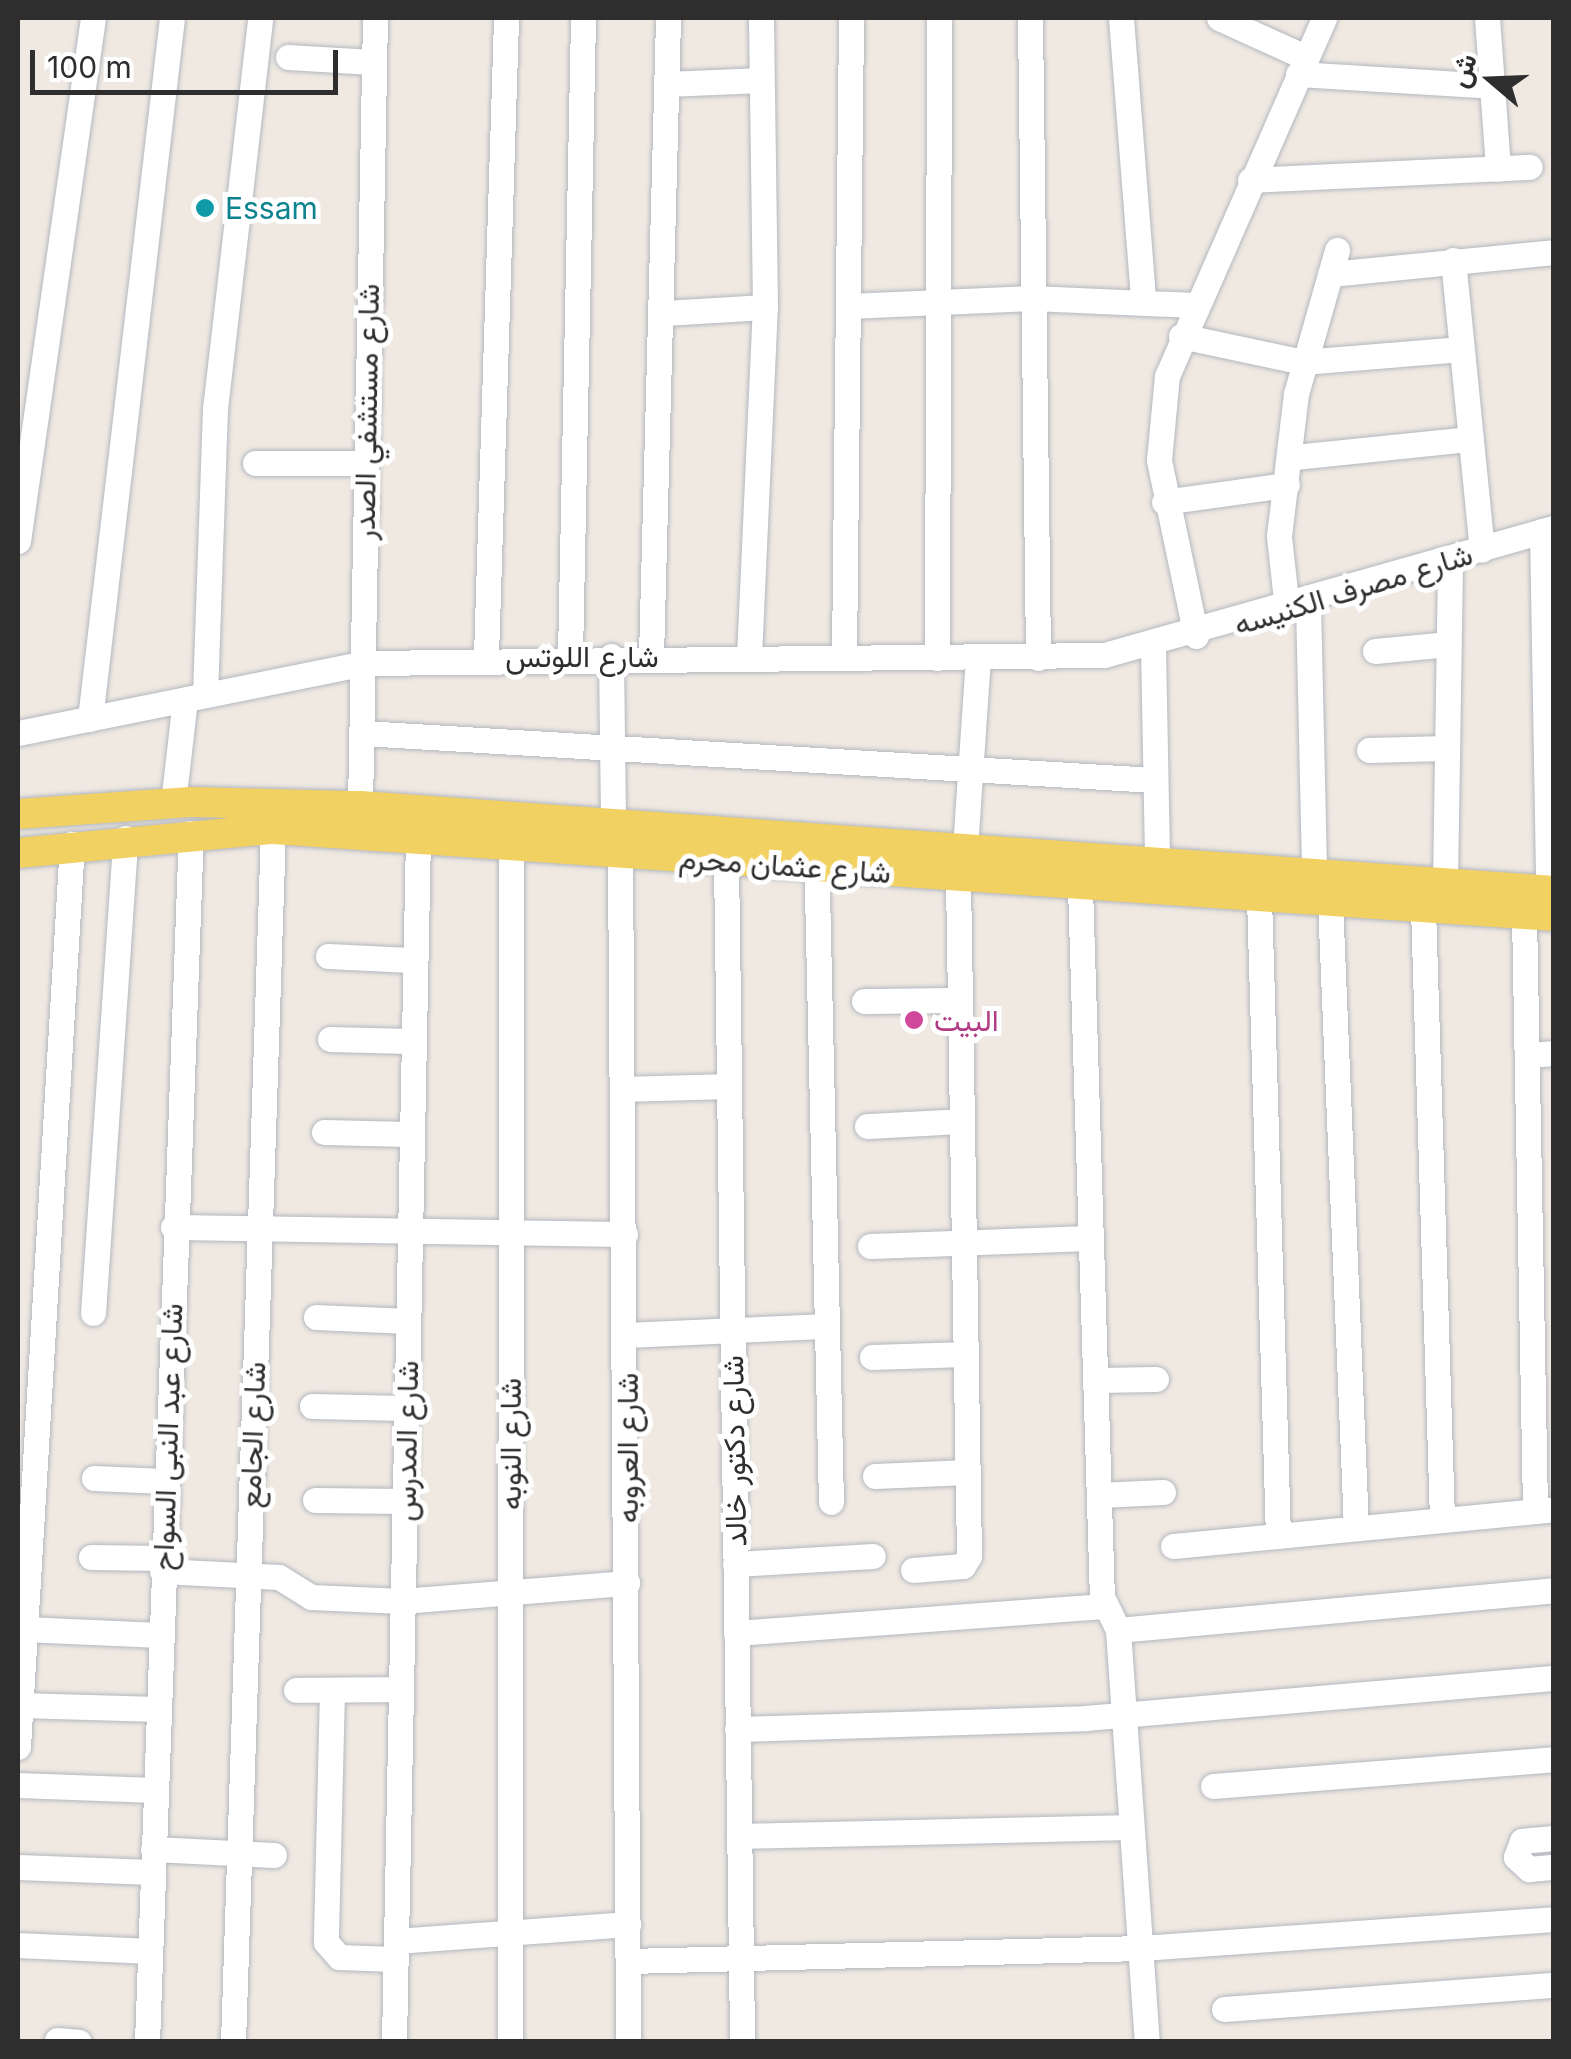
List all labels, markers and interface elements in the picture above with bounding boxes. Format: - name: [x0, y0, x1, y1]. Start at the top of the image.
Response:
- scale bar: [35, 30, 342, 92]
- north arrow: [1441, 30, 1541, 130]
- text: 100 m: [47, 49, 132, 85]
- text: ش: [1441, 49, 1484, 92]
- place label: Essam: [225, 190, 318, 226]
- marker: Essam: [194, 197, 216, 219]
- street label: شارع مستشفي الصدر: [346, 283, 386, 541]
- street label: شارع مصرف الكنيسه: [1229, 536, 1477, 642]
- street label: شارع اللوتس: [505, 638, 659, 674]
- street label: شارع عثمان محرم: [678, 840, 892, 890]
- place label: البيت: [934, 1002, 999, 1038]
- marker: البيت: [903, 1009, 925, 1031]
- street label: شارع عبد النبى السواح: [144, 1303, 190, 1571]
- street label: شارع دكتور خالد: [714, 1355, 754, 1547]
- street label: شارع المدرس: [387, 1360, 425, 1522]
- street label: شارع الجامع: [231, 1361, 273, 1509]
- street label: شارع العروبه: [609, 1373, 645, 1523]
- street label: شارع النوبه: [492, 1378, 528, 1510]

